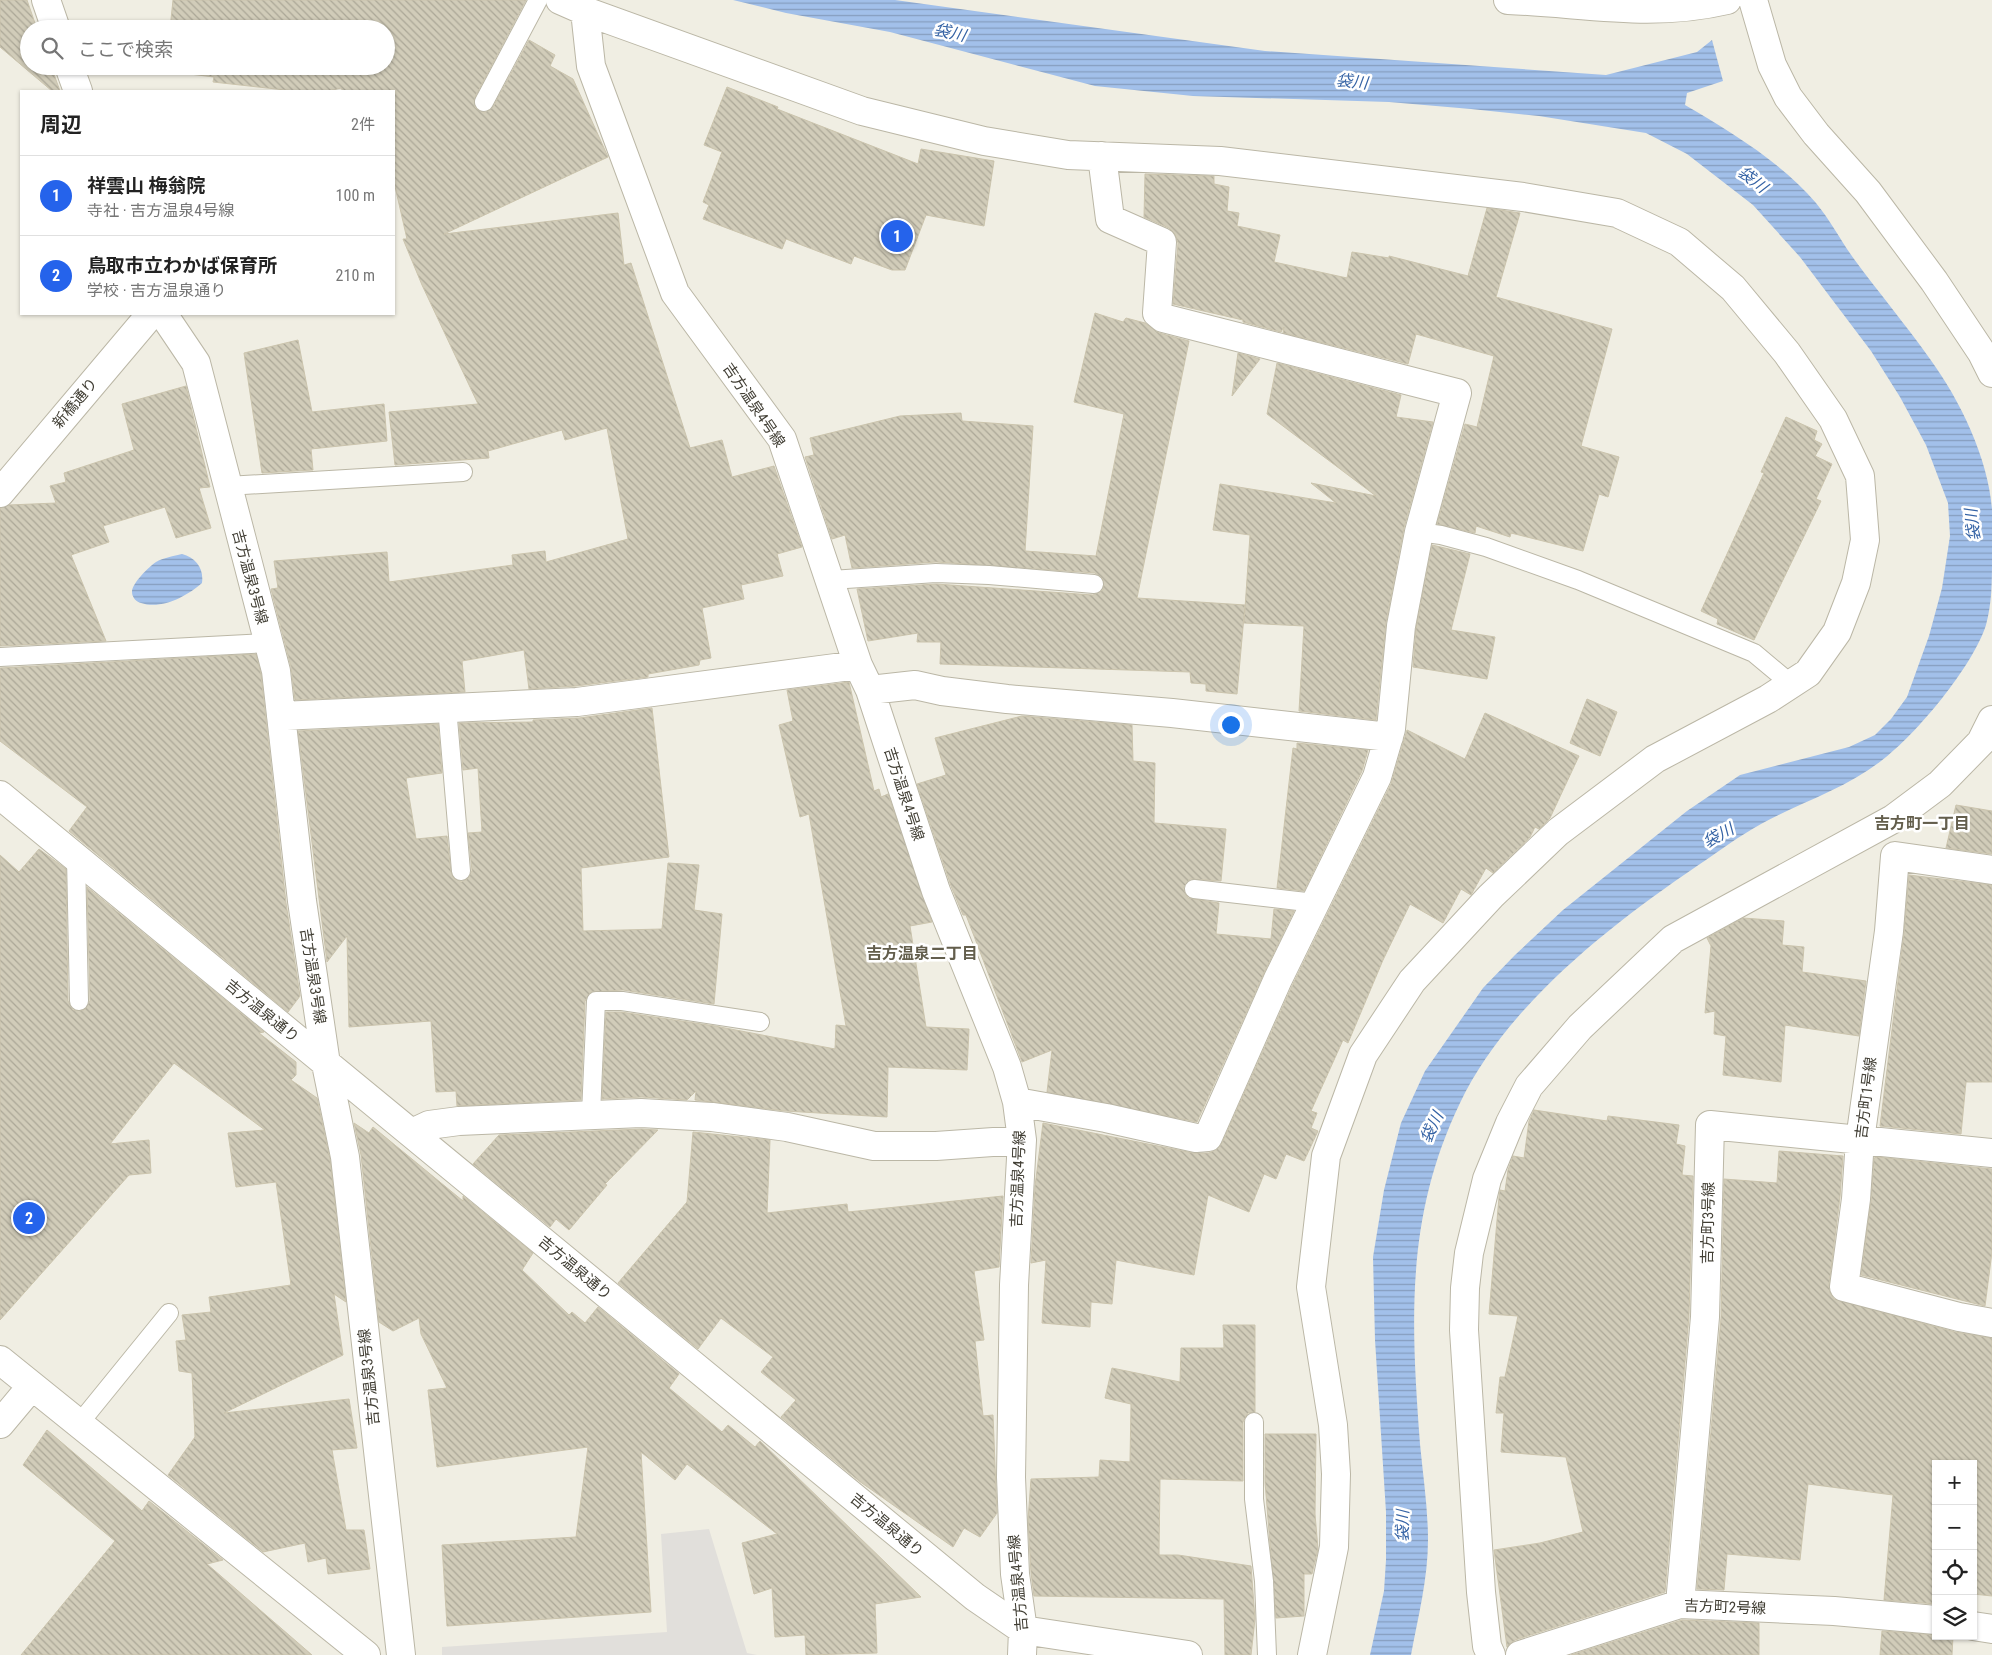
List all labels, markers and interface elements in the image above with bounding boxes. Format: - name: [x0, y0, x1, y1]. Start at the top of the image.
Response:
- search box: [20, 20, 395, 75]
- water label: 袋川: [932, 20, 970, 46]
- icon: search: [38, 34, 66, 62]
- text: ここで検索: [78, 38, 173, 61]
- water label: 袋川: [1335, 70, 1371, 93]
- text: 周辺: [40, 113, 82, 137]
- text: 2件: [351, 115, 375, 134]
- water label: 袋川: [1734, 162, 1773, 198]
- text: 祥雲山 梅翁院: [87, 174, 205, 197]
- text: 1: [52, 186, 60, 205]
- text: 100 m: [336, 186, 375, 205]
- text: 寺社 · 吉方温泉4号線: [87, 201, 234, 220]
- pin: 1: [881, 217, 913, 255]
- text: 鳥取市立わかば保育所: [87, 254, 277, 277]
- text: 2: [52, 266, 60, 285]
- text: 210 m: [336, 266, 375, 285]
- text: 学校 · 吉方温泉通り: [87, 281, 226, 300]
- street label: 吉方温泉4号線: [719, 360, 789, 450]
- street label: 新橋通り: [49, 374, 101, 432]
- water label: 袋川: [1961, 506, 1984, 542]
- street label: 吉方温泉3号線: [229, 528, 271, 626]
- your location: [1218, 712, 1244, 738]
- street label: 吉方温泉4号線: [880, 745, 928, 843]
- district label: 吉方町一丁目: [1874, 814, 1970, 833]
- water label: 袋川: [1700, 818, 1739, 852]
- street label: 吉方温泉3号線: [296, 926, 330, 1026]
- district label: 吉方温泉二丁目: [866, 944, 978, 963]
- street label: 吉方温泉通り: [221, 976, 303, 1046]
- street label: 吉方町1号線: [1852, 1056, 1880, 1140]
- water label: 袋川: [1416, 1107, 1448, 1146]
- street label: 吉方温泉4号線: [1007, 1130, 1029, 1228]
- street label: 吉方町3号線: [1698, 1182, 1718, 1264]
- pin: 2: [13, 1199, 45, 1237]
- street label: 吉方温泉通り: [535, 1232, 615, 1304]
- street label: 吉方温泉3号線: [355, 1328, 383, 1426]
- map controls: [1932, 1460, 1977, 1640]
- button: +: [1932, 1460, 1977, 1505]
- street label: 吉方温泉通り: [847, 1489, 927, 1561]
- button: −: [1932, 1505, 1977, 1550]
- water label: 袋川: [1393, 1508, 1412, 1542]
- street label: 吉方温泉4号線: [1005, 1534, 1031, 1632]
- button: locate: [1932, 1550, 1977, 1595]
- button: layers: [1932, 1595, 1977, 1640]
- street label: 吉方町2号線: [1684, 1597, 1766, 1617]

